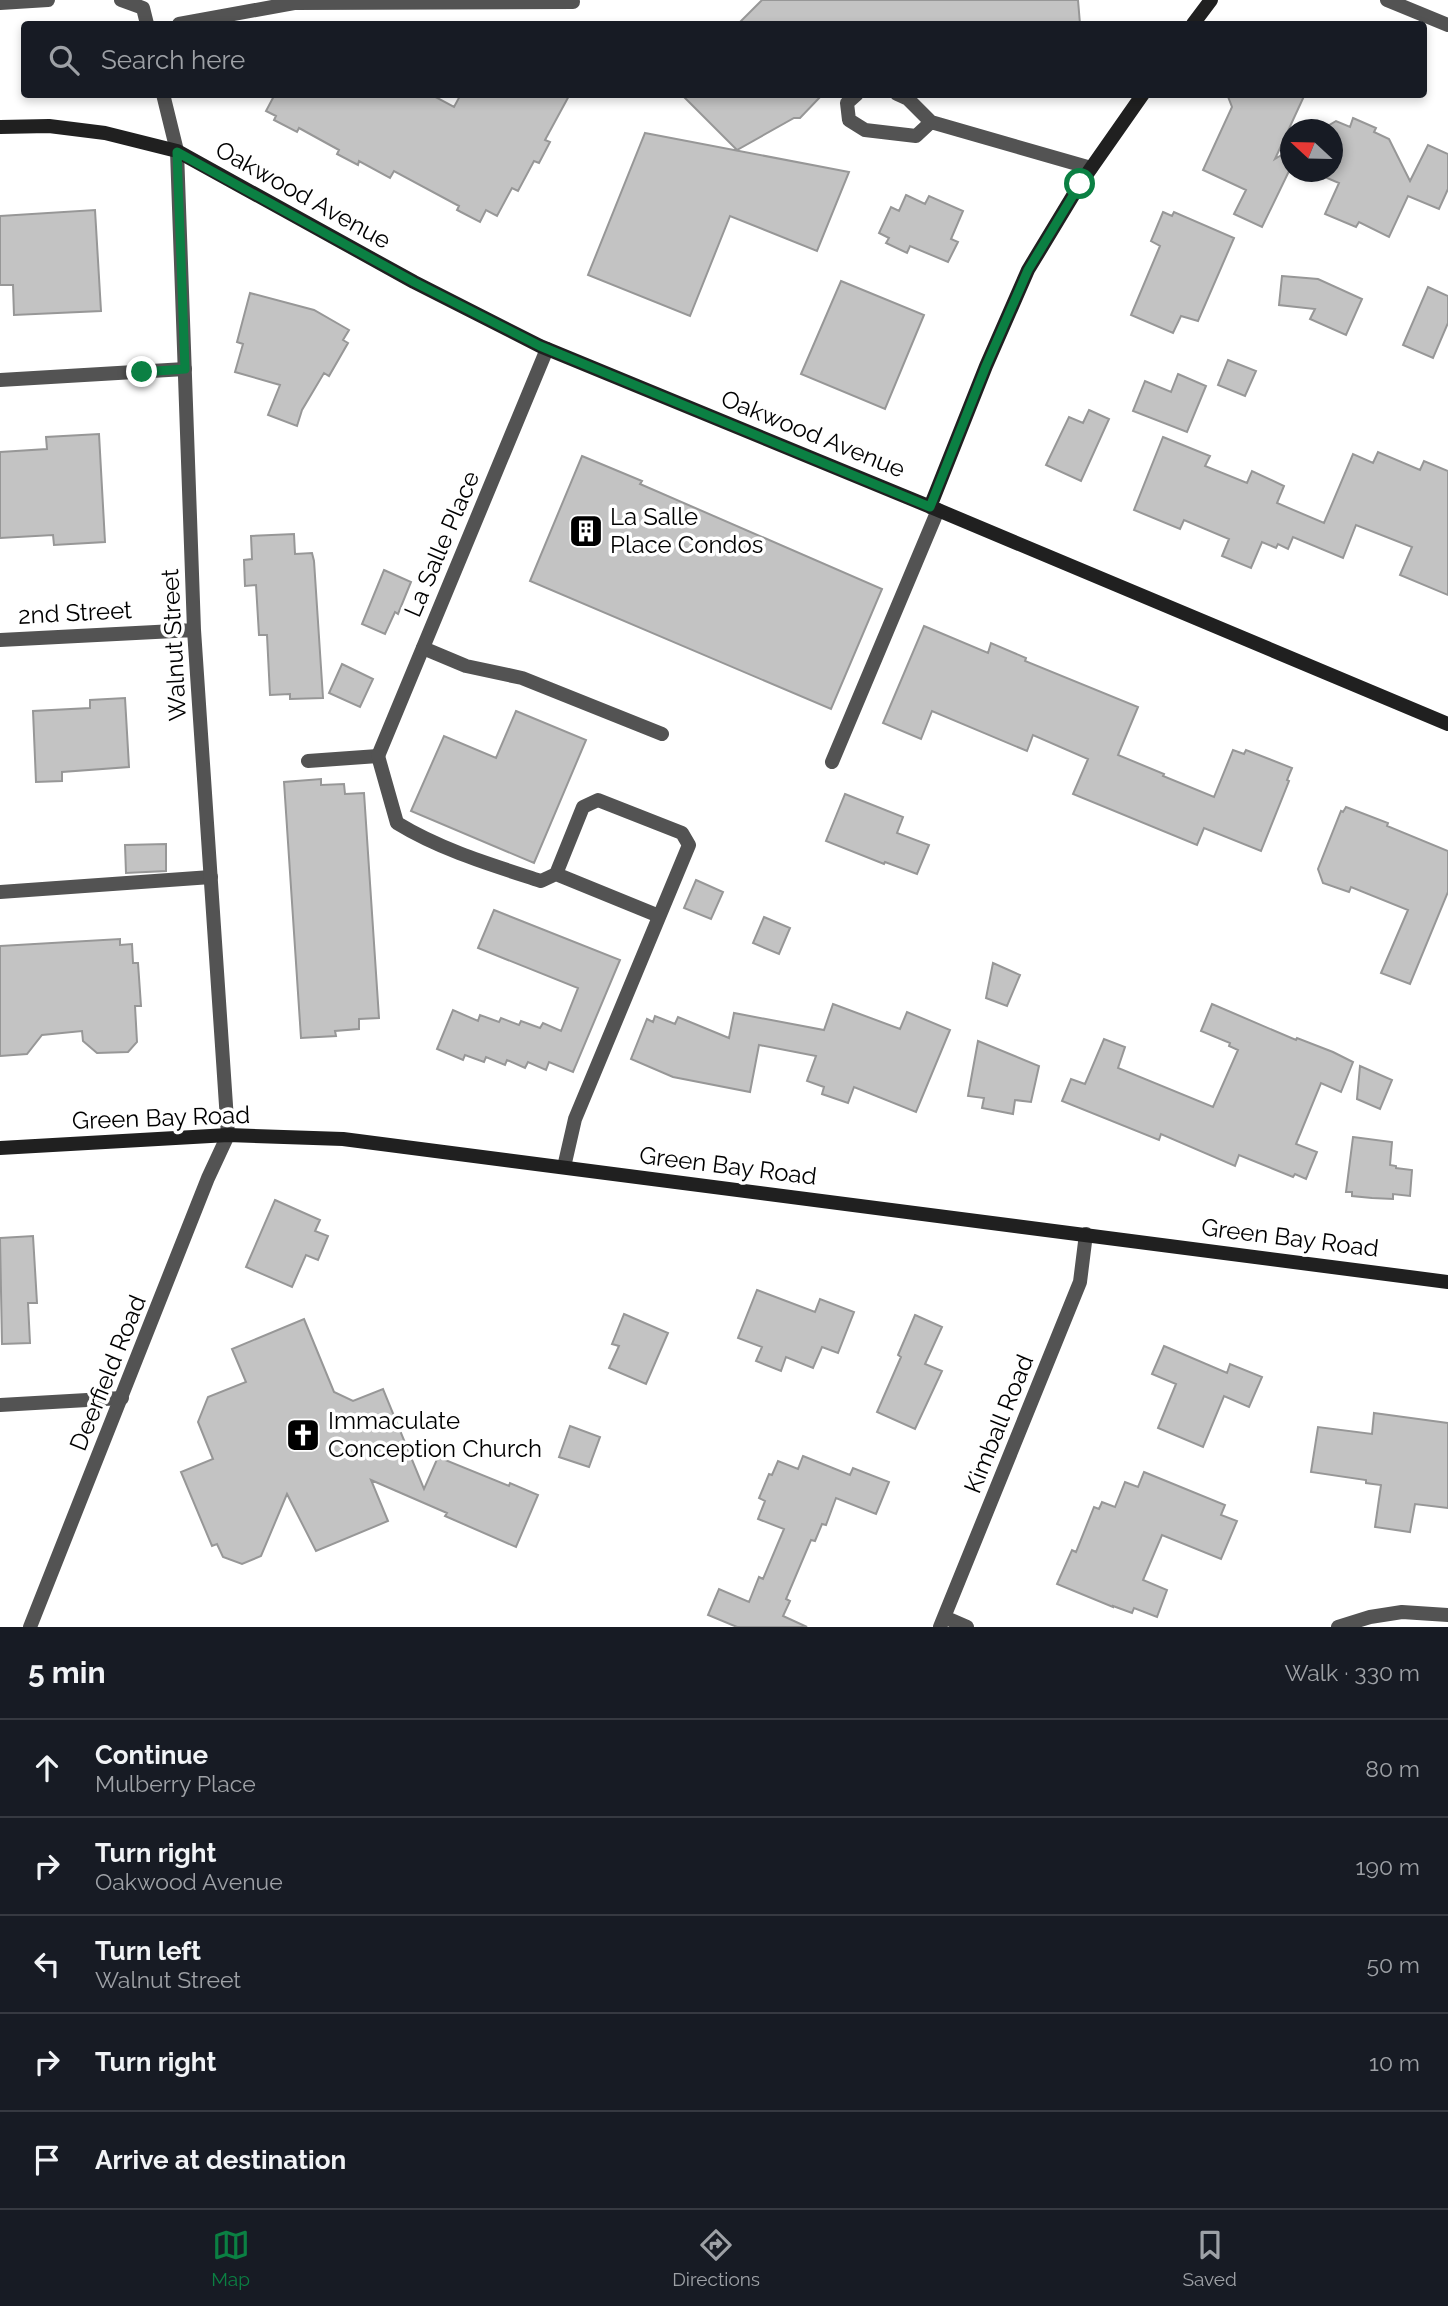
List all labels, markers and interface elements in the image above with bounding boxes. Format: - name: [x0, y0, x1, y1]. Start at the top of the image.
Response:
- search box: [21, 21, 1427, 98]
- icon: search: [45, 41, 83, 79]
- text: Search here: [101, 45, 245, 75]
- north arrow: [1280, 119, 1343, 182]
- street label: Oakwood Avenue: [211, 134, 396, 255]
- route start: [1064, 168, 1095, 199]
- route end: [126, 356, 157, 387]
- street label: Oakwood Avenue: [717, 383, 909, 484]
- street label: La Salle Place: [398, 466, 485, 621]
- place label: La Salle Place Condos: [610, 502, 763, 559]
- building icon: La Salle Place Condos: [567, 512, 605, 550]
- street label: Walnut Street: [155, 568, 192, 722]
- street label: 2nd Street: [17, 595, 133, 630]
- street label: Green Bay Road: [71, 1100, 251, 1135]
- street label: Green Bay Road: [638, 1140, 818, 1191]
- street label: Green Bay Road: [1200, 1212, 1380, 1263]
- street label: Deerfield Road: [63, 1291, 152, 1455]
- street label: Kimball Road: [958, 1350, 1039, 1497]
- place label: Immaculate Conception Church: [328, 1406, 542, 1463]
- church icon: Immaculate Conception Church: [284, 1416, 322, 1454]
- text: 5 min: [28, 1655, 106, 1690]
- text: Walk · 330 m: [1284, 1659, 1420, 1686]
- text: Continue: [95, 1740, 208, 1770]
- icon: ahead: [28, 1749, 66, 1787]
- text: 80 m: [1365, 1755, 1420, 1782]
- text: Mulberry Place: [95, 1770, 256, 1797]
- text: Turn right: [95, 1838, 216, 1868]
- icon: right: [28, 1847, 66, 1885]
- text: 190 m: [1356, 1853, 1420, 1880]
- text: Oakwood Avenue: [95, 1868, 283, 1895]
- text: Turn left: [95, 1936, 201, 1966]
- icon: left: [28, 1945, 66, 1983]
- text: 50 m: [1366, 1951, 1420, 1978]
- text: Walnut Street: [95, 1966, 241, 1993]
- icon: right: [28, 2043, 66, 2081]
- text: Turn right: [95, 2047, 216, 2077]
- text: 10 m: [1369, 2049, 1420, 2076]
- icon: arrive: [28, 2141, 66, 2179]
- text: Arrive at destination: [95, 2145, 346, 2175]
- tab: Map: [211, 2226, 250, 2290]
- tab: Directions: [672, 2226, 760, 2290]
- tab: Saved: [1182, 2226, 1237, 2290]

